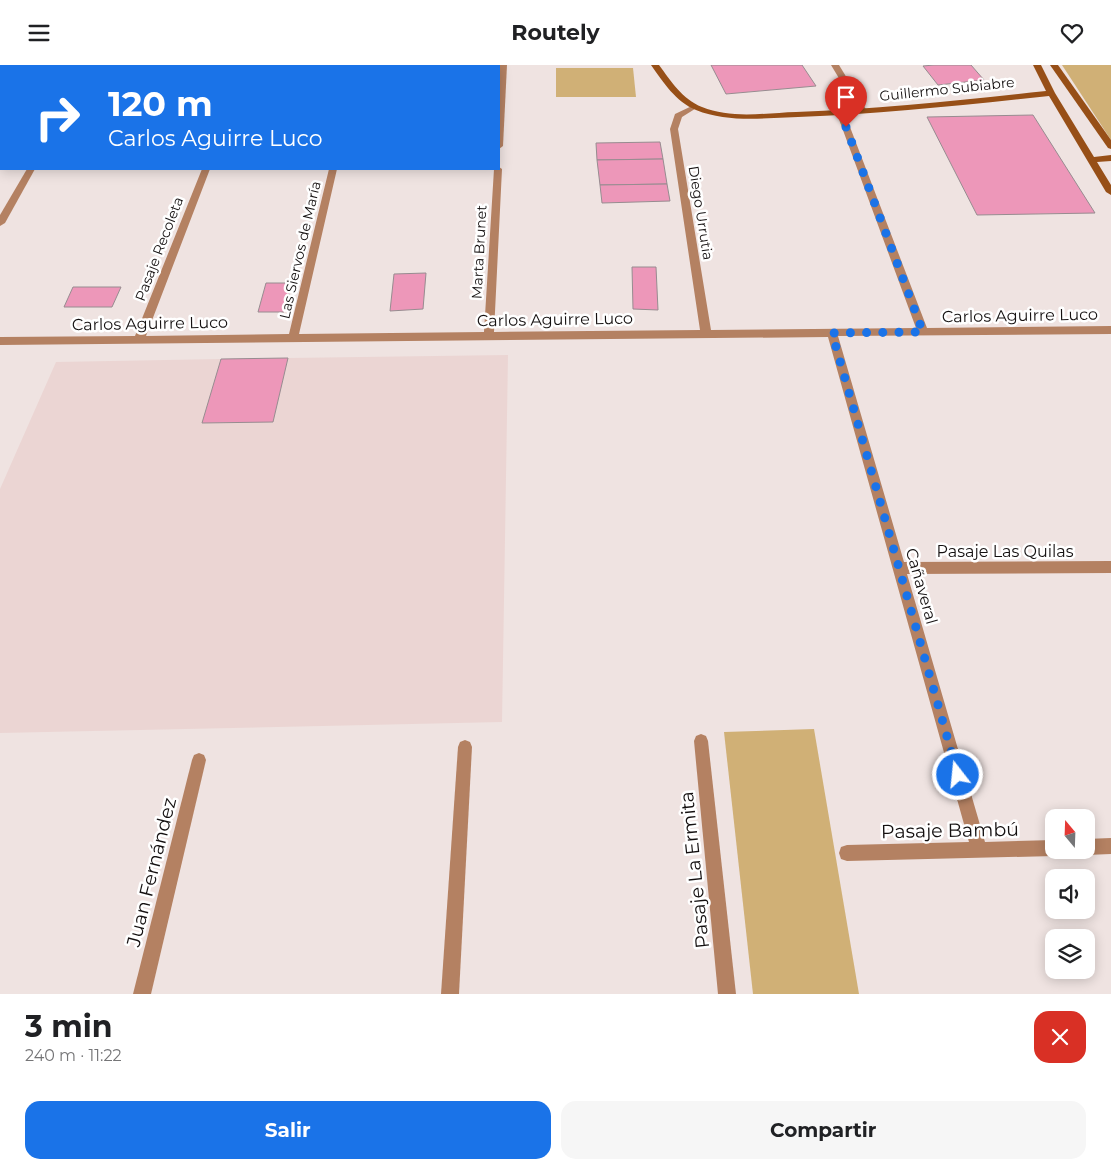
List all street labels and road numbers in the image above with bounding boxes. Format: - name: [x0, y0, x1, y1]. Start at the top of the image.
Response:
- street label: Guillermo Subiabre: [879, 73, 1015, 105]
- street label: Diego Urrutia: [685, 165, 717, 261]
- street label: Las Siervos de María: [275, 179, 325, 321]
- street label: Pasaje Recoleta: [131, 194, 187, 304]
- street label: Marta Brunet: [468, 204, 490, 299]
- street label: Carlos Aguirre Luco: [942, 305, 1098, 326]
- street label: Carlos Aguirre Luco: [477, 309, 633, 330]
- street label: Carlos Aguirre Luco: [72, 313, 228, 334]
- street label: Pasaje Las Quilas: [936, 542, 1074, 561]
- street label: Cañaveral: [902, 546, 941, 626]
- street label: Pasaje La Ermita: [675, 790, 714, 950]
- street label: Juan Fernández: [122, 795, 181, 950]
- street label: Pasaje Bambú: [881, 818, 1019, 843]

